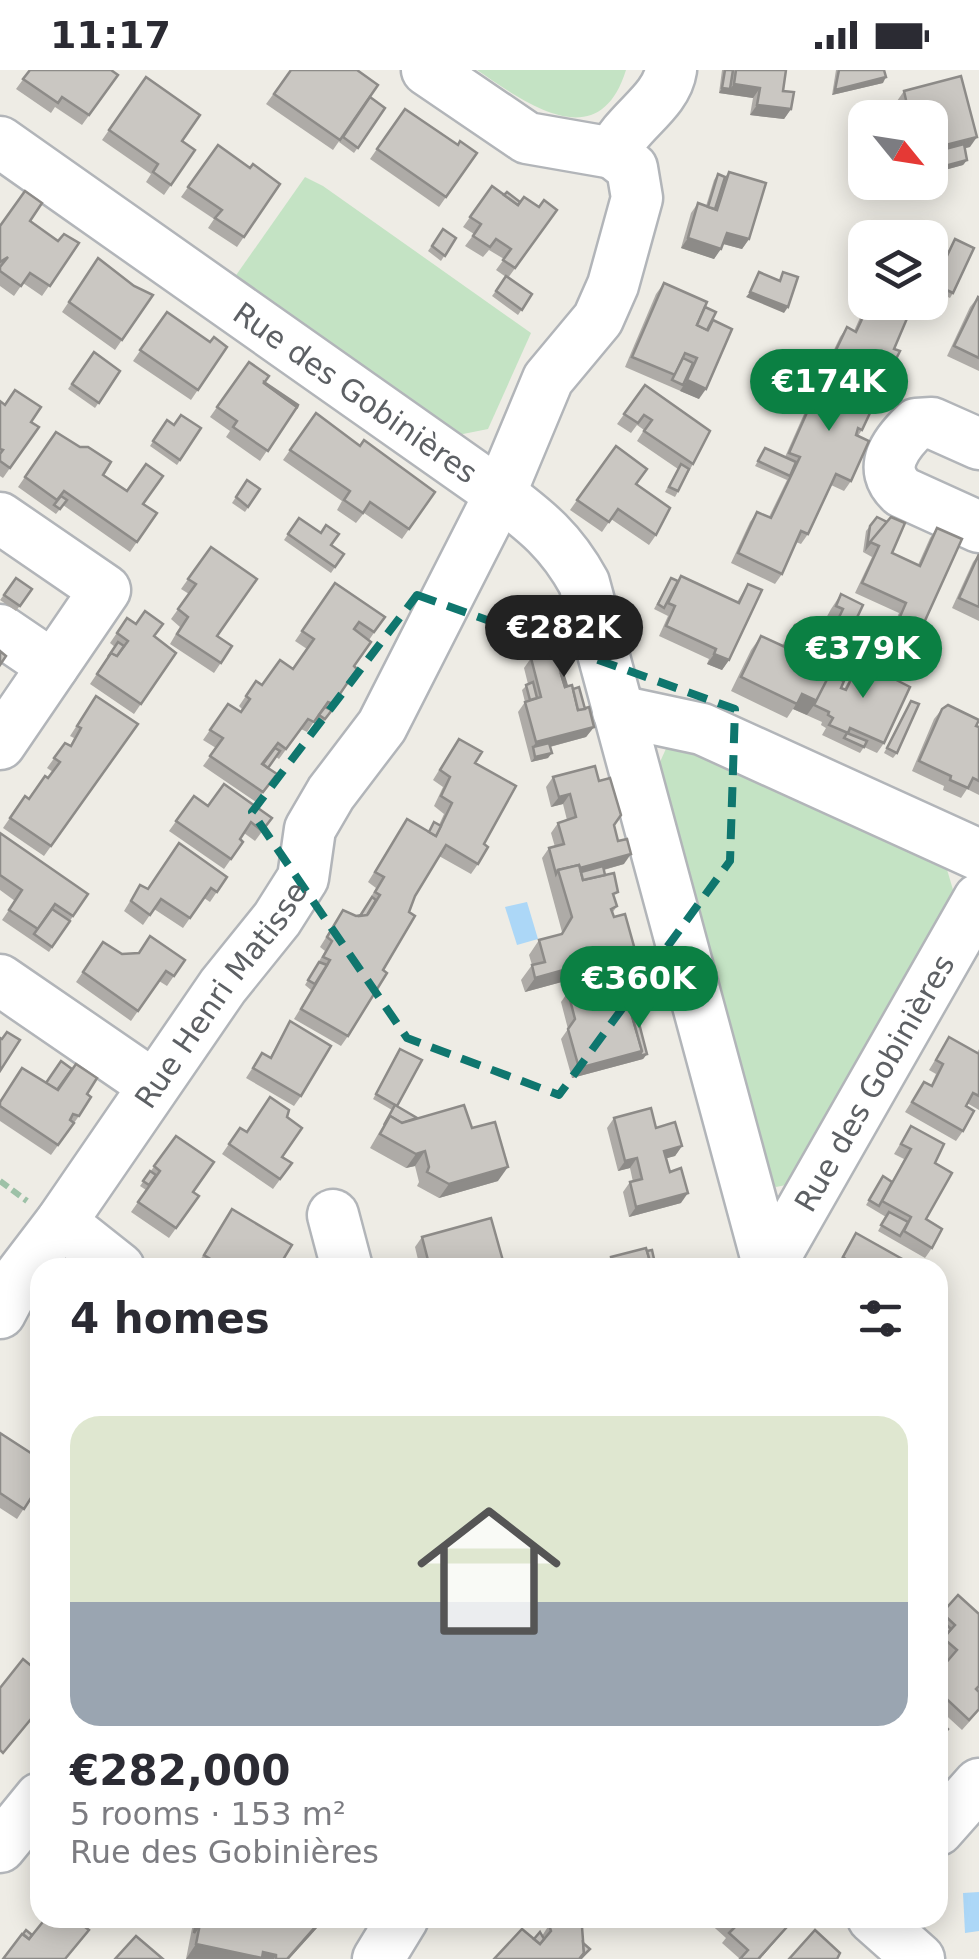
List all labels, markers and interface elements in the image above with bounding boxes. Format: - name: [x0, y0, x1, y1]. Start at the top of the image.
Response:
- text: 11:17: [50, 13, 171, 57]
- north arrow: [848, 100, 948, 200]
- map controls: [848, 100, 948, 320]
- button: layers: [848, 220, 948, 320]
- street label: Rue des Gobinières: [227, 295, 484, 490]
- pin: €174K: [759, 349, 899, 434]
- text: €174K: [772, 362, 886, 400]
- pin: €282K: [494, 595, 634, 680]
- text: €282K: [507, 608, 621, 646]
- pin: €379K: [793, 616, 933, 701]
- text: €379K: [806, 629, 920, 667]
- street label: Rue Henri Matisse: [127, 875, 314, 1114]
- pin: €360K: [569, 946, 709, 1031]
- street label: Rue des Gobinières: [787, 948, 961, 1217]
- text: €360K: [582, 959, 696, 997]
- icon: filters: [853, 1291, 908, 1346]
- text: 4 homes: [70, 1294, 270, 1343]
- icon: home: [399, 1481, 579, 1661]
- text: €282,000: [70, 1746, 291, 1795]
- text: 5 rooms · 153 m²: [70, 1795, 346, 1833]
- text: Rue des Gobinières: [70, 1833, 379, 1871]

